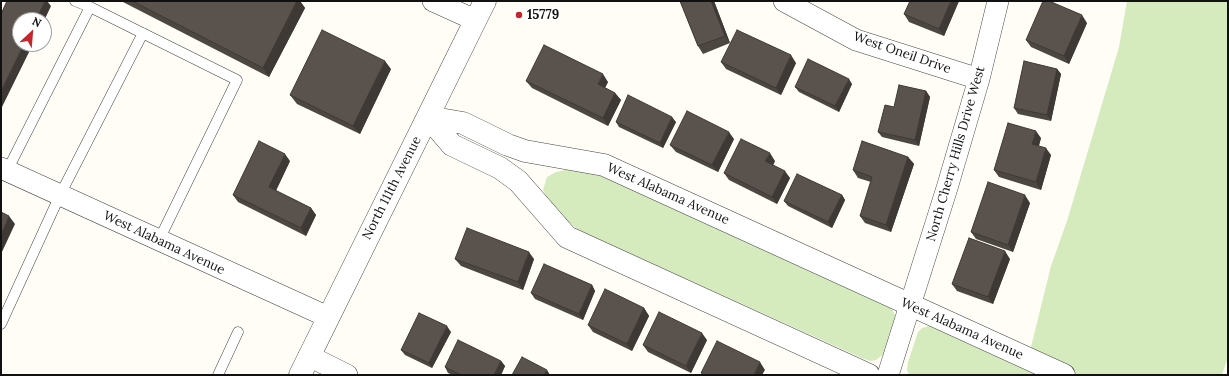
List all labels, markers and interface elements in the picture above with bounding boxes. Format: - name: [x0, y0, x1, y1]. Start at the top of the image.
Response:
- place label: 15779: [527, 7, 559, 23]
- marker: 15779: [514, 10, 524, 20]
- north arrow: [12, 12, 52, 52]
- text: N: [30, 14, 44, 30]
- street label: West Oneil Drive: [851, 29, 953, 77]
- street label: North Cherry Hills Drive West: [923, 65, 989, 243]
- street label: North 111th Avenue: [359, 134, 425, 242]
- street label: West Alabama Avenue: [604, 160, 732, 228]
- street label: West Alabama Avenue: [101, 208, 227, 278]
- street label: West Alabama Avenue: [898, 295, 1026, 363]

